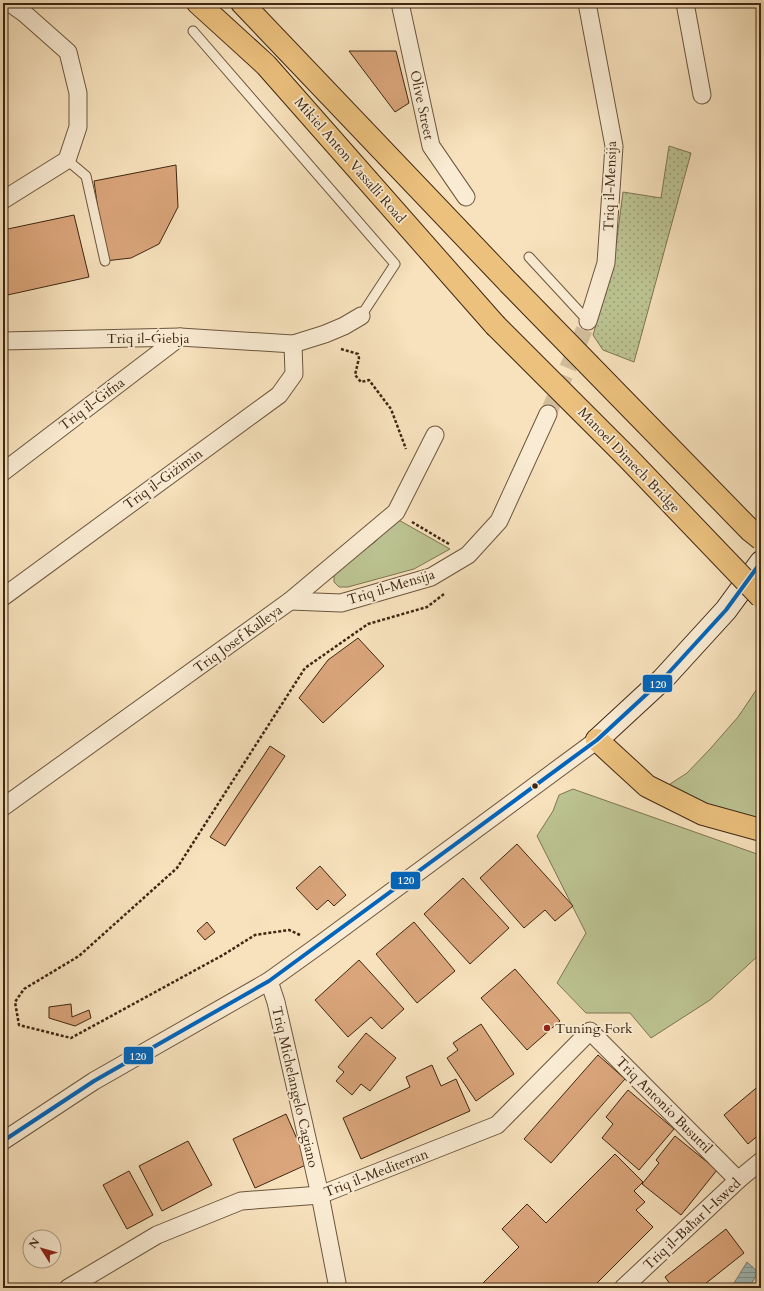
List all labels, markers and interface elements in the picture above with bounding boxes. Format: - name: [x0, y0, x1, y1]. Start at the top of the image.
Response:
- street label: Olive Street: [405, 69, 439, 142]
- street label: Mikiel Anton Vassalli Road: [290, 93, 410, 227]
- street label: Triq il-Mensija: [599, 140, 621, 232]
- street label: Triq il-Ǵiebja: [106, 329, 190, 348]
- street label: Triq il-Ġifna: [55, 373, 129, 435]
- street label: Manoel Dimech Bridge: [574, 403, 684, 517]
- street label: Triq il-Giżimin: [120, 444, 206, 514]
- street label: Triq il-Mensija: [345, 565, 437, 609]
- street label: Triq Josef Kalleya: [190, 600, 286, 678]
- line badge: 120: [642, 674, 673, 693]
- text: 120: [650, 677, 667, 692]
- unlabelled marker: [530, 781, 540, 791]
- line badge: 120: [390, 871, 421, 890]
- text: 120: [398, 873, 415, 888]
- street label: Triq Michelangelo Cagiano: [267, 1005, 323, 1170]
- place label: Tuning Fork: [555, 1019, 633, 1038]
- marker: Tuning Fork: [542, 1023, 552, 1033]
- line badge: 120: [123, 1046, 154, 1065]
- text: 120: [130, 1049, 147, 1064]
- street label: Triq Antonio Busuttil: [611, 1052, 717, 1158]
- street label: Triq il-Mediterran: [321, 1144, 431, 1202]
- street label: Triq il-Baħar l-Iswed: [639, 1173, 745, 1274]
- north arrow: [22, 1229, 62, 1269]
- text: N: [26, 1235, 44, 1252]

